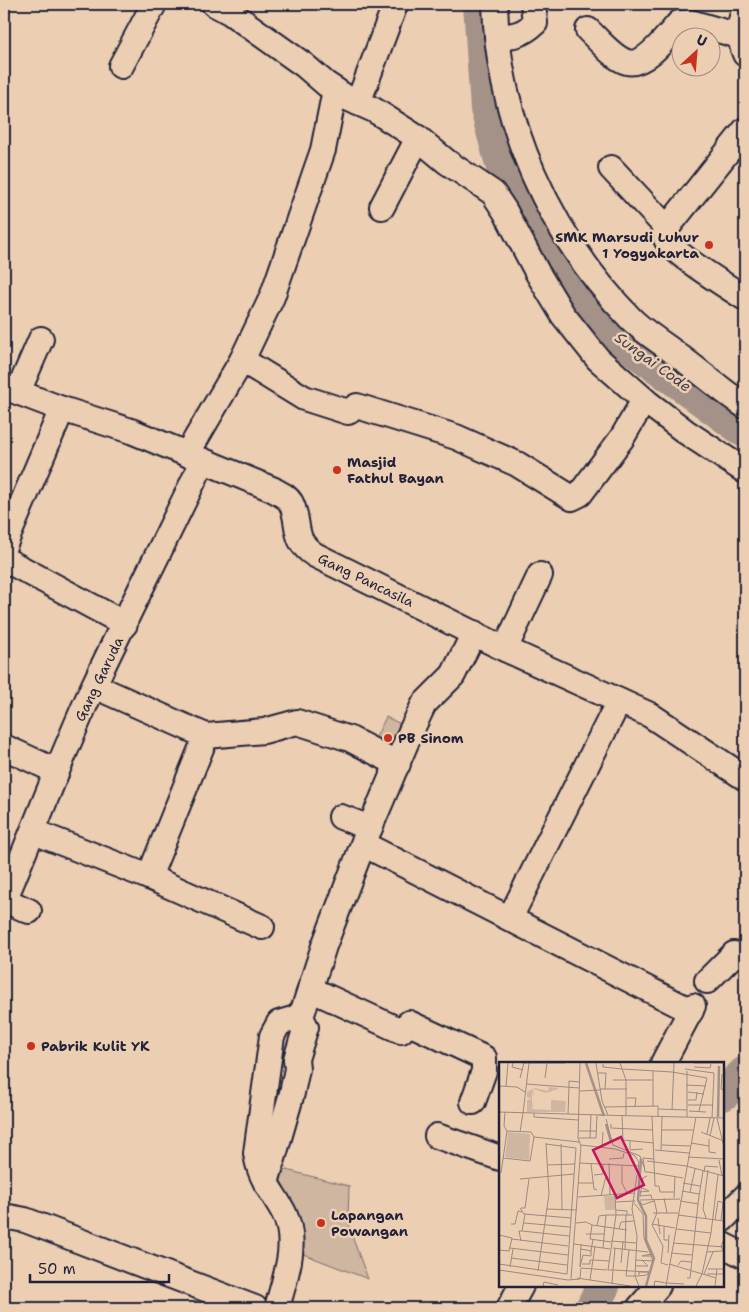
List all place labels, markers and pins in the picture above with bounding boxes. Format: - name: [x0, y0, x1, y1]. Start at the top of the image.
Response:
- place label: SMK Marsudi Luhur 1 Yogyakarta: [555, 228, 699, 262]
- marker: SMK Marsudi Luhur 1 Yogyakarta: [703, 239, 715, 251]
- place label: Masjid Fathul Bayan: [347, 453, 444, 487]
- marker: Masjid Fathul Bayan: [331, 464, 343, 476]
- place label: PB Sinom: [398, 729, 464, 747]
- marker: PB Sinom: [382, 732, 394, 744]
- place label: Pabrik Kulit YK: [41, 1037, 150, 1055]
- marker: Pabrik Kulit YK: [25, 1040, 37, 1052]
- place label: Lapangan Powangan: [331, 1206, 408, 1240]
- marker: Lapangan Powangan: [315, 1217, 327, 1229]

